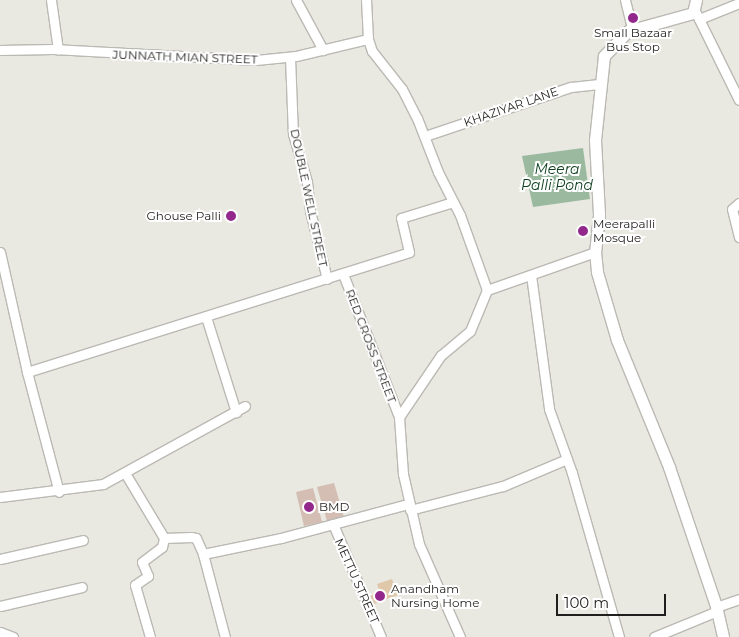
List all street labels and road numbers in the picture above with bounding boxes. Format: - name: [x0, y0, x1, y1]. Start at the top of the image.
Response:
- street label: JUNNATH MIAN STREET: [112, 47, 258, 67]
- street label: KHAZIYAR LANE: [462, 84, 560, 130]
- street label: DOUBLE WELL STREET: [287, 128, 331, 268]
- street label: RED CROSS STREET: [343, 287, 399, 405]
- street label: METTU STREET: [332, 536, 382, 626]

